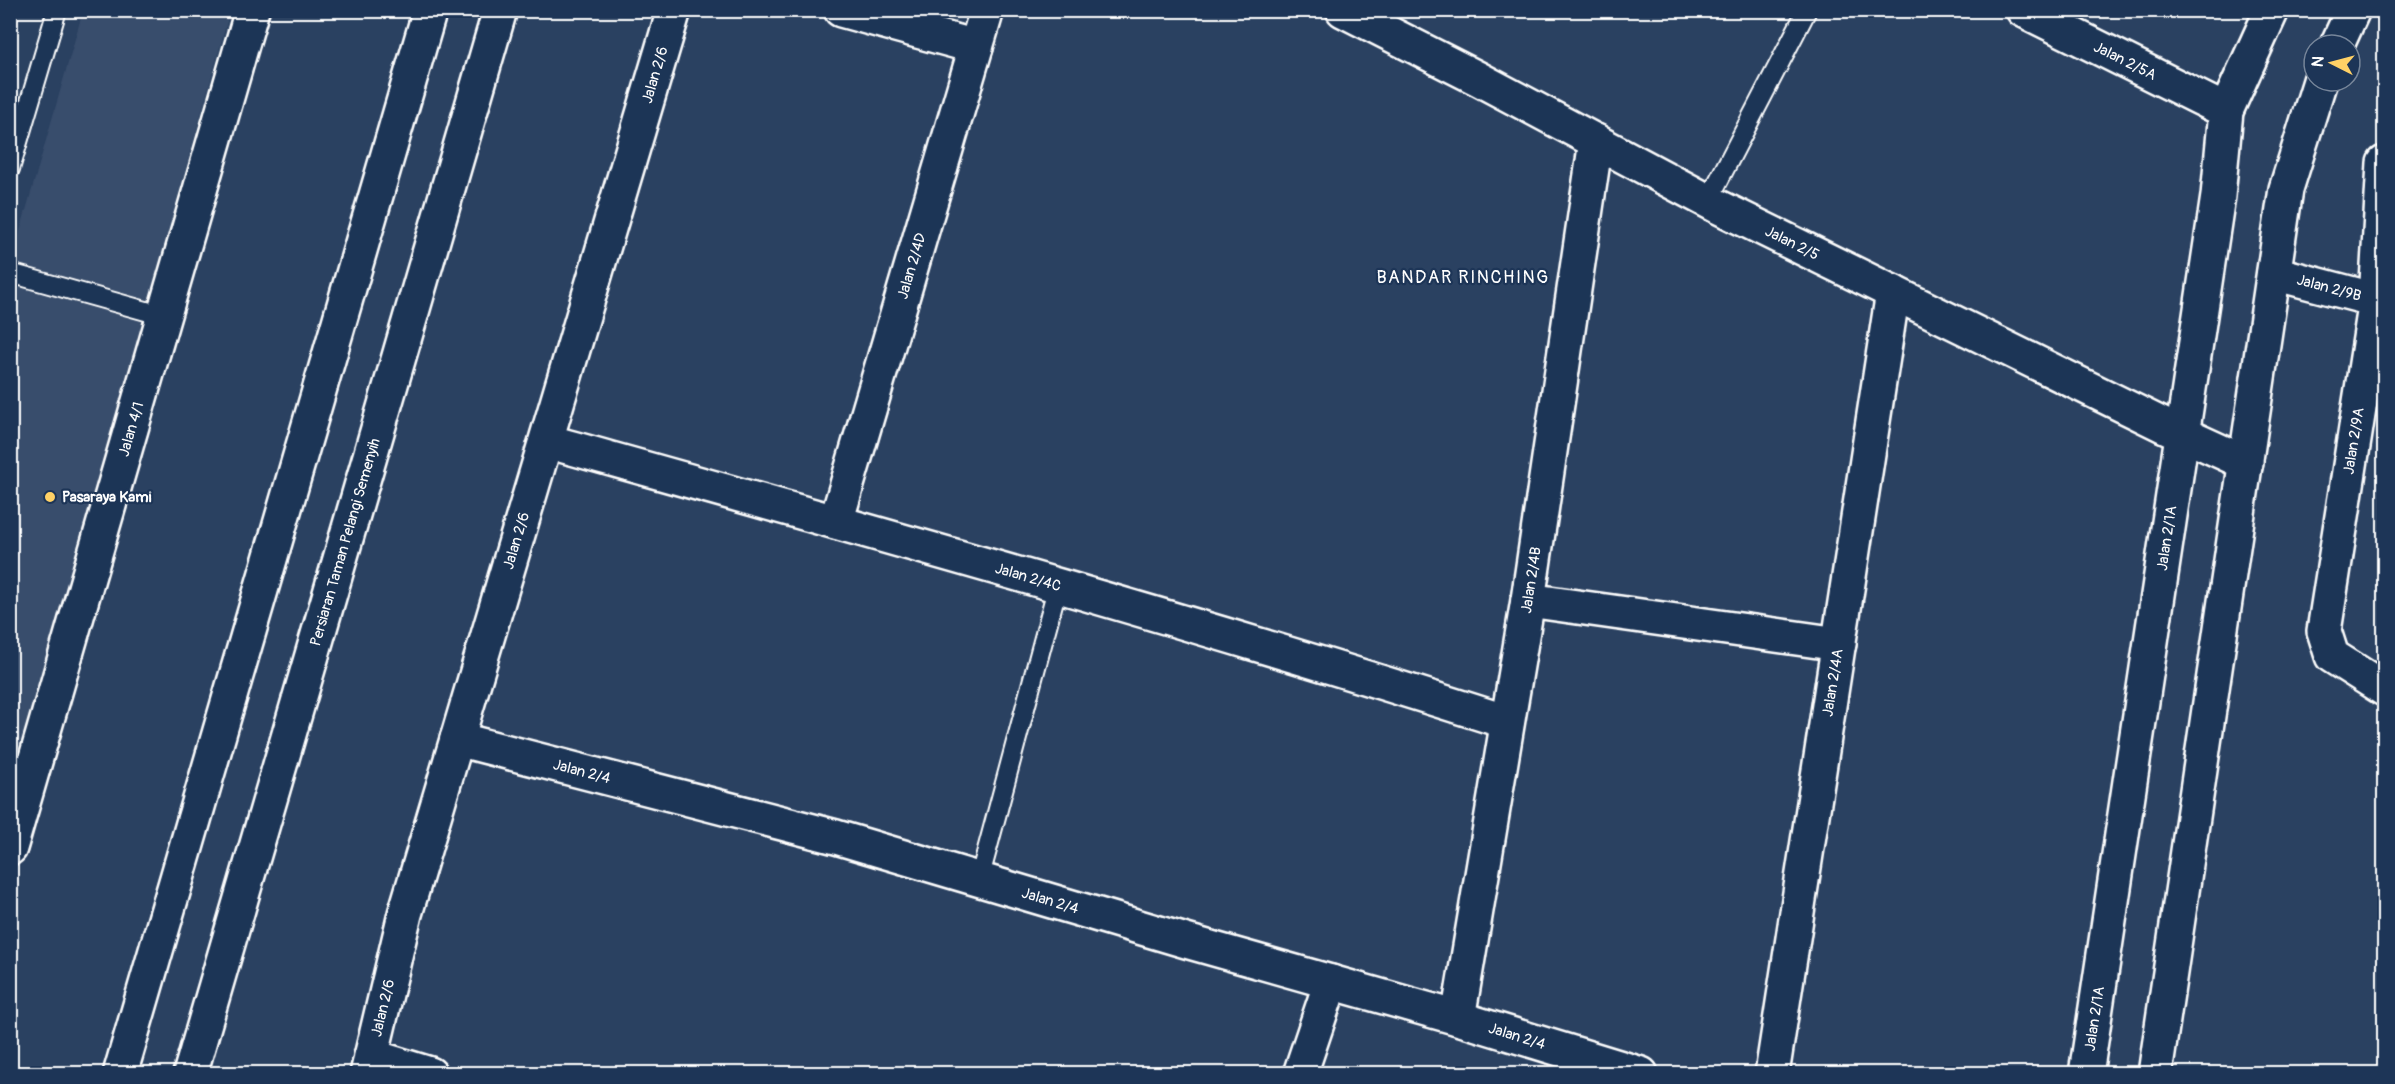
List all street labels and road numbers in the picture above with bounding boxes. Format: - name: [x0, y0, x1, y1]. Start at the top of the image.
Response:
- street label: Jalan 2/5A: [2091, 37, 2160, 84]
- street label: Jalan 2/6: [637, 44, 672, 106]
- street label: Jalan 2/5: [1762, 222, 1822, 264]
- street label: Jalan 2/4D: [893, 231, 930, 301]
- street label: Jalan 2/9B: [2295, 270, 2363, 305]
- street label: Jalan 4/1: [114, 400, 148, 459]
- street label: Jalan 2/9A: [2339, 406, 2369, 476]
- street label: Persiaran Taman Pelangi Semenyih: [306, 436, 384, 648]
- street label: Jalan 2/1A: [2152, 504, 2181, 572]
- street label: Jalan 2/6: [499, 510, 534, 571]
- street label: Jalan 2/4B: [1516, 545, 1545, 615]
- street label: Jalan 2/4C: [993, 558, 1063, 596]
- street label: Jalan 2/4A: [1818, 647, 1847, 718]
- street label: Jalan 2/4: [551, 755, 613, 788]
- street label: Jalan 2/4: [1020, 883, 1081, 918]
- street label: Jalan 2/6: [367, 977, 399, 1039]
- street label: Jalan 2/1A: [2080, 985, 2109, 1052]
- street label: Jalan 2/4: [1486, 1018, 1548, 1054]

